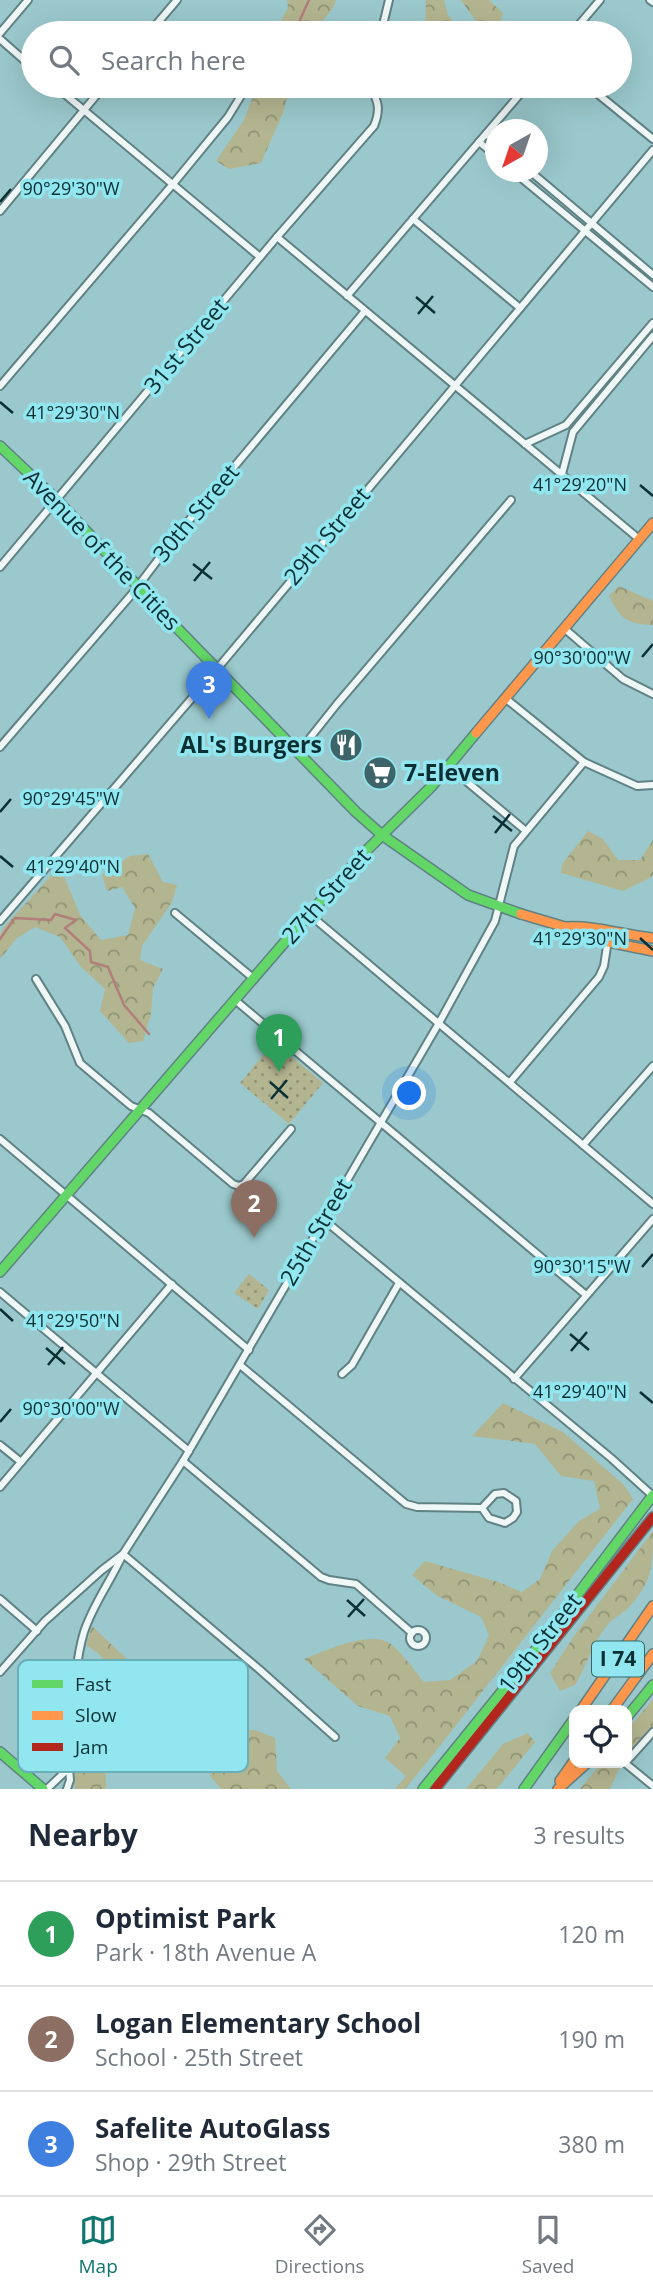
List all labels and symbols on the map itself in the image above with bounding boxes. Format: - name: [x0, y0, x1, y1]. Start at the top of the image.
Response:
- north arrow: [485, 119, 548, 182]
- text: 90°29'30"W: [22, 176, 120, 200]
- street label: 31st Street: [136, 291, 235, 400]
- text: 41°29'30"N: [26, 400, 120, 424]
- street label: 30th Street: [145, 457, 246, 568]
- street label: Avenue of the Cities: [17, 462, 188, 637]
- text: 41°29'20"N: [533, 472, 627, 496]
- street label: 29th Street: [276, 480, 377, 591]
- text: 90°30'00"W: [533, 645, 631, 669]
- pin: 3: [186, 661, 232, 719]
- restaurant icon: AL's Burgers: [327, 726, 365, 764]
- place label: AL's Burgers: [180, 728, 322, 760]
- supermarket icon: 7-Eleven: [361, 754, 399, 792]
- place label: 7-Eleven: [404, 756, 500, 788]
- text: 90°29'45"W: [22, 786, 120, 810]
- street label: 27th Street: [274, 840, 377, 950]
- text: 41°29'40"N: [26, 854, 120, 878]
- text: 41°29'30"N: [533, 926, 627, 950]
- pin: 1: [256, 1014, 302, 1072]
- your location: [392, 1076, 426, 1110]
- street label: 25th Street: [272, 1172, 359, 1291]
- pin: 2: [231, 1180, 277, 1238]
- text: 90°30'15"W: [533, 1254, 631, 1278]
- text: 41°29'50"N: [26, 1308, 120, 1332]
- text: 41°29'40"N: [533, 1379, 627, 1403]
- text: 90°30'00"W: [22, 1396, 120, 1420]
- street label: 19th Street: [490, 1586, 588, 1699]
- road number: I 74: [592, 1642, 644, 1676]
- legend: [18, 1660, 248, 1772]
- text: Fast: [75, 1671, 111, 1697]
- text: Slow: [75, 1702, 117, 1728]
- text: Jam: [73, 1734, 108, 1760]

